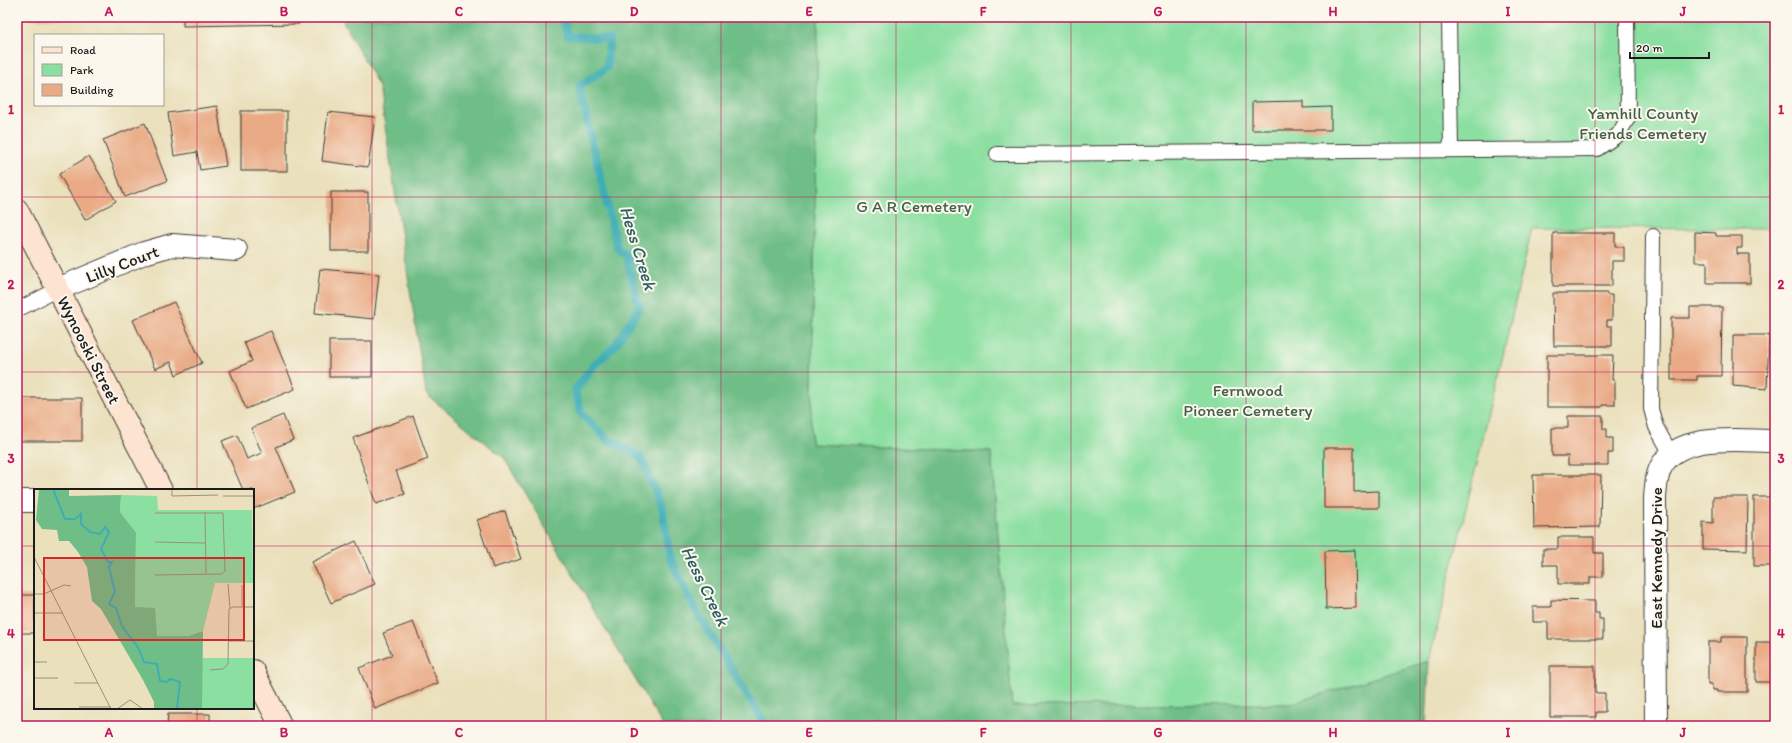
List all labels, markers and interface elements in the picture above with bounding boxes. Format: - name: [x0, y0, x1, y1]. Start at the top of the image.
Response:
- text: A: [104, 4, 114, 19]
- text: B: [280, 4, 289, 19]
- text: C: [455, 4, 464, 19]
- text: D: [630, 4, 639, 19]
- text: E: [805, 4, 813, 19]
- text: F: [980, 4, 987, 19]
- text: G: [1154, 4, 1163, 19]
- text: H: [1329, 4, 1338, 19]
- text: I: [1506, 4, 1511, 19]
- text: J: [1679, 4, 1687, 19]
- legend: [34, 34, 164, 106]
- scale bar: [1630, 34, 1709, 60]
- text: 20 m: [1636, 41, 1663, 55]
- text: Road: [70, 43, 96, 57]
- text: Park: [70, 63, 94, 77]
- text: Building: [70, 83, 114, 97]
- text: 1: [8, 102, 14, 117]
- text: 1: [1778, 102, 1784, 117]
- park label: Yamhill County Friends Cemetery: [1579, 103, 1707, 143]
- park label: G A R Cemetery: [856, 196, 972, 216]
- water label: Hess Creek: [615, 203, 662, 294]
- street label: Lilly Court: [83, 241, 162, 287]
- text: 2: [8, 277, 15, 292]
- text: 2: [1778, 277, 1785, 292]
- street label: Wynooski Street: [53, 293, 125, 407]
- park label: Fernwood Pioneer Cemetery: [1183, 380, 1313, 420]
- text: 3: [7, 451, 15, 466]
- text: 3: [1777, 451, 1785, 466]
- street label: East Kennedy Drive: [1646, 487, 1666, 629]
- inset map: [34, 489, 254, 709]
- water label: Hess Creek: [676, 542, 735, 631]
- text: 4: [7, 626, 15, 641]
- text: 4: [1777, 626, 1785, 641]
- text: A: [104, 725, 114, 740]
- text: B: [280, 725, 289, 740]
- text: C: [455, 725, 464, 740]
- text: D: [630, 725, 639, 740]
- text: E: [805, 725, 813, 740]
- text: F: [980, 725, 987, 740]
- text: G: [1154, 725, 1163, 740]
- text: H: [1329, 725, 1338, 740]
- text: I: [1506, 725, 1511, 740]
- text: J: [1679, 725, 1687, 740]

